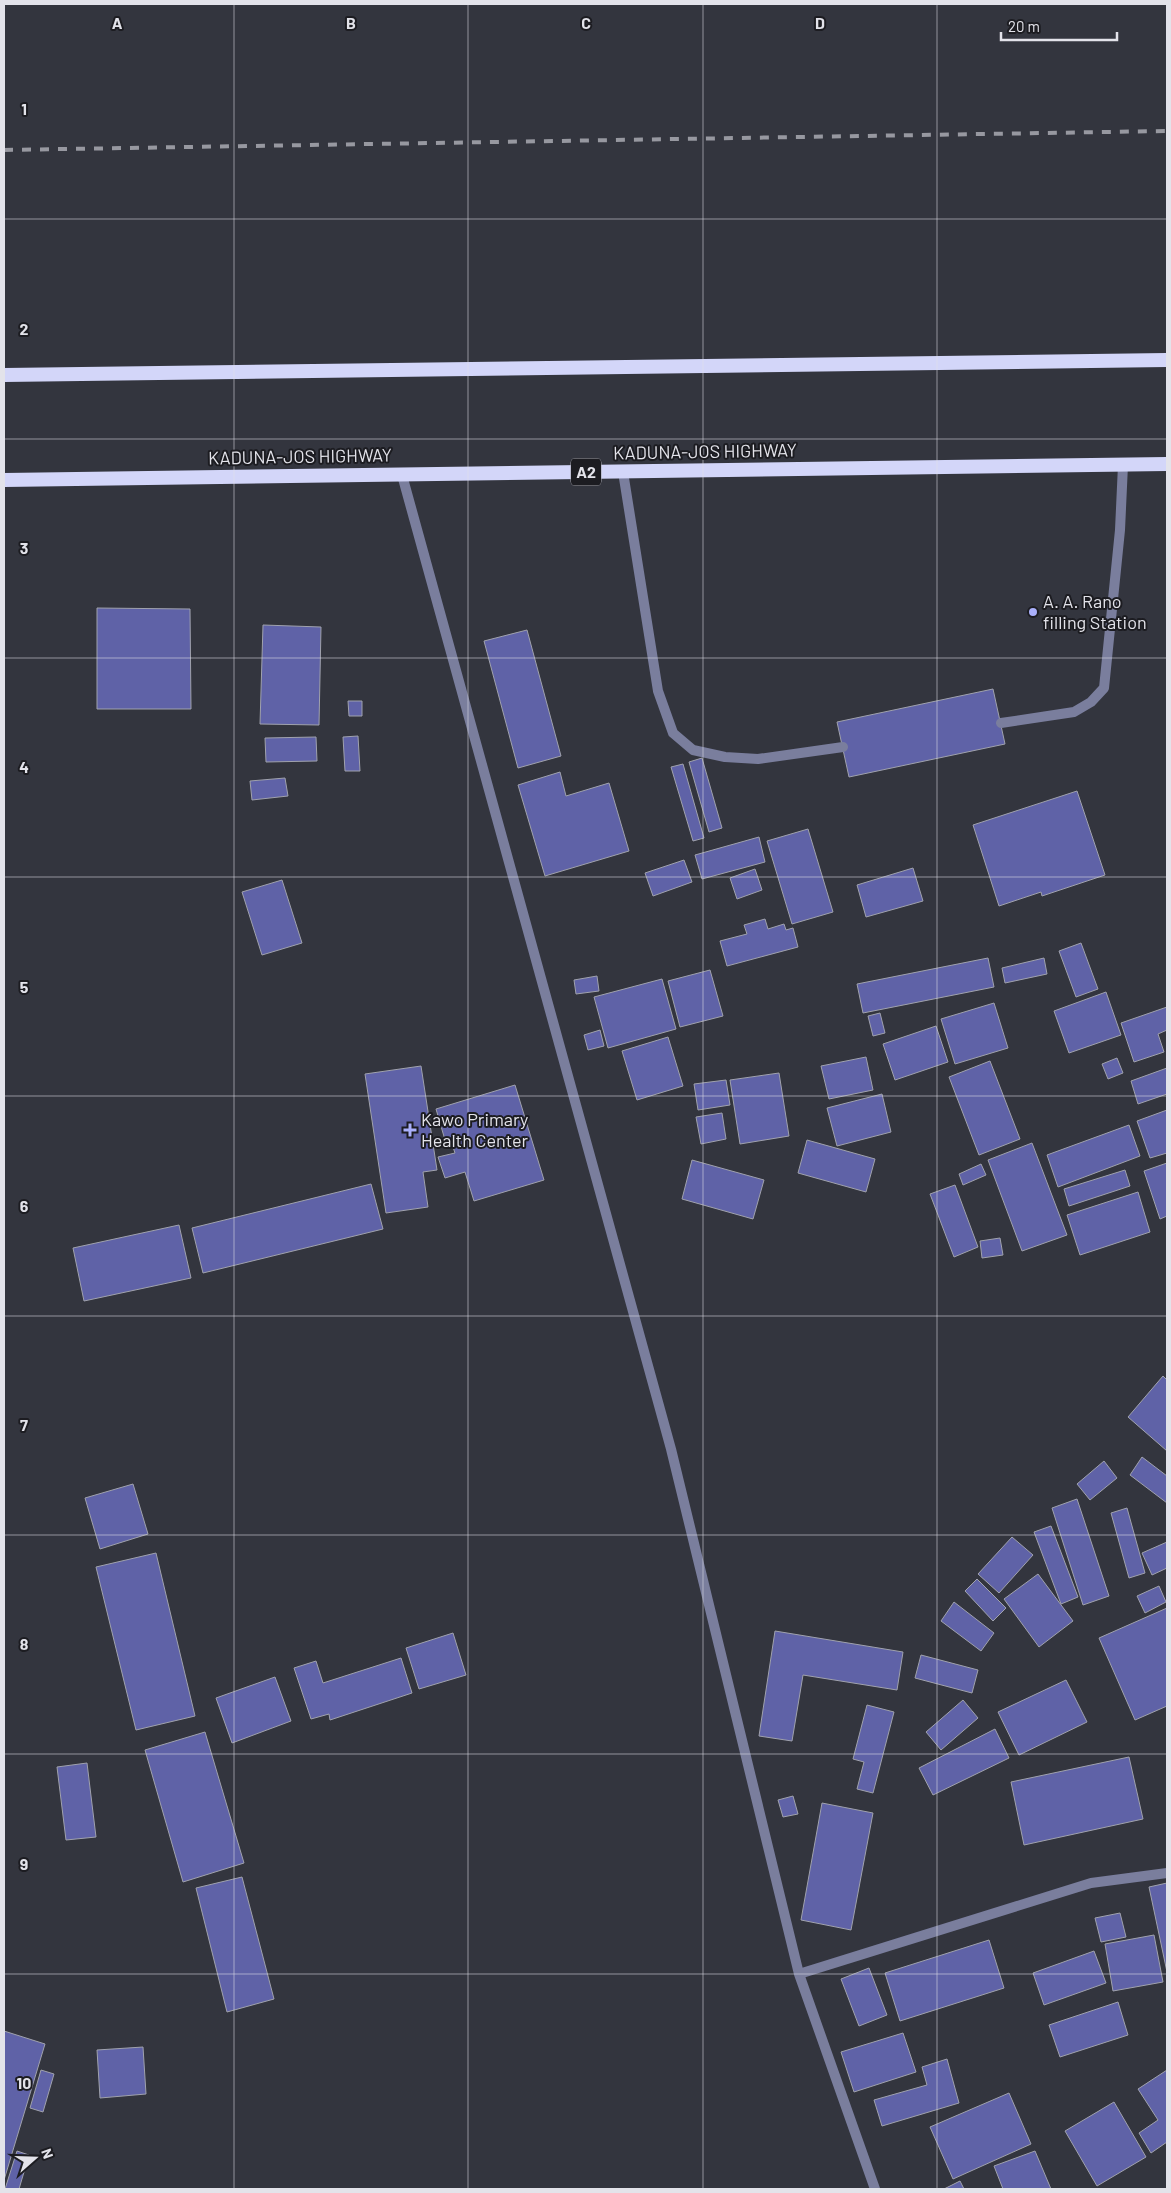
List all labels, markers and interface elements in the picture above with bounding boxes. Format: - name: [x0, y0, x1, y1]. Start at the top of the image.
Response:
- scale bar: [1001, 10, 1117, 42]
- text: A: [112, 13, 123, 32]
- text: B: [346, 13, 356, 32]
- text: C: [581, 13, 591, 32]
- text: D: [815, 13, 825, 32]
- text: 20 m: [1008, 17, 1040, 35]
- text: 1: [21, 99, 27, 118]
- text: 2: [20, 319, 29, 338]
- street label: KADUNA-JOS HIGHWAY: [613, 438, 797, 464]
- street label: KADUNA-JOS HIGHWAY: [208, 443, 392, 469]
- road number: A2: [571, 458, 601, 486]
- text: 3: [20, 538, 28, 557]
- place label: A. A. Rano filling Station: [1043, 590, 1147, 633]
- marker: A. A. Rano filling Station: [1027, 606, 1039, 618]
- text: 4: [19, 757, 29, 776]
- text: 5: [20, 977, 29, 996]
- place label: Kawo Primary Health Center: [421, 1108, 529, 1151]
- marker: Kawo Primary Health Center: [403, 1123, 417, 1137]
- text: 6: [20, 1196, 29, 1215]
- text: 7: [20, 1415, 28, 1434]
- text: 8: [20, 1634, 29, 1653]
- text: 9: [20, 1854, 28, 1873]
- text: 10: [17, 2073, 31, 2092]
- north arrow: [10, 2133, 60, 2183]
- text: N: [38, 2146, 57, 2161]

